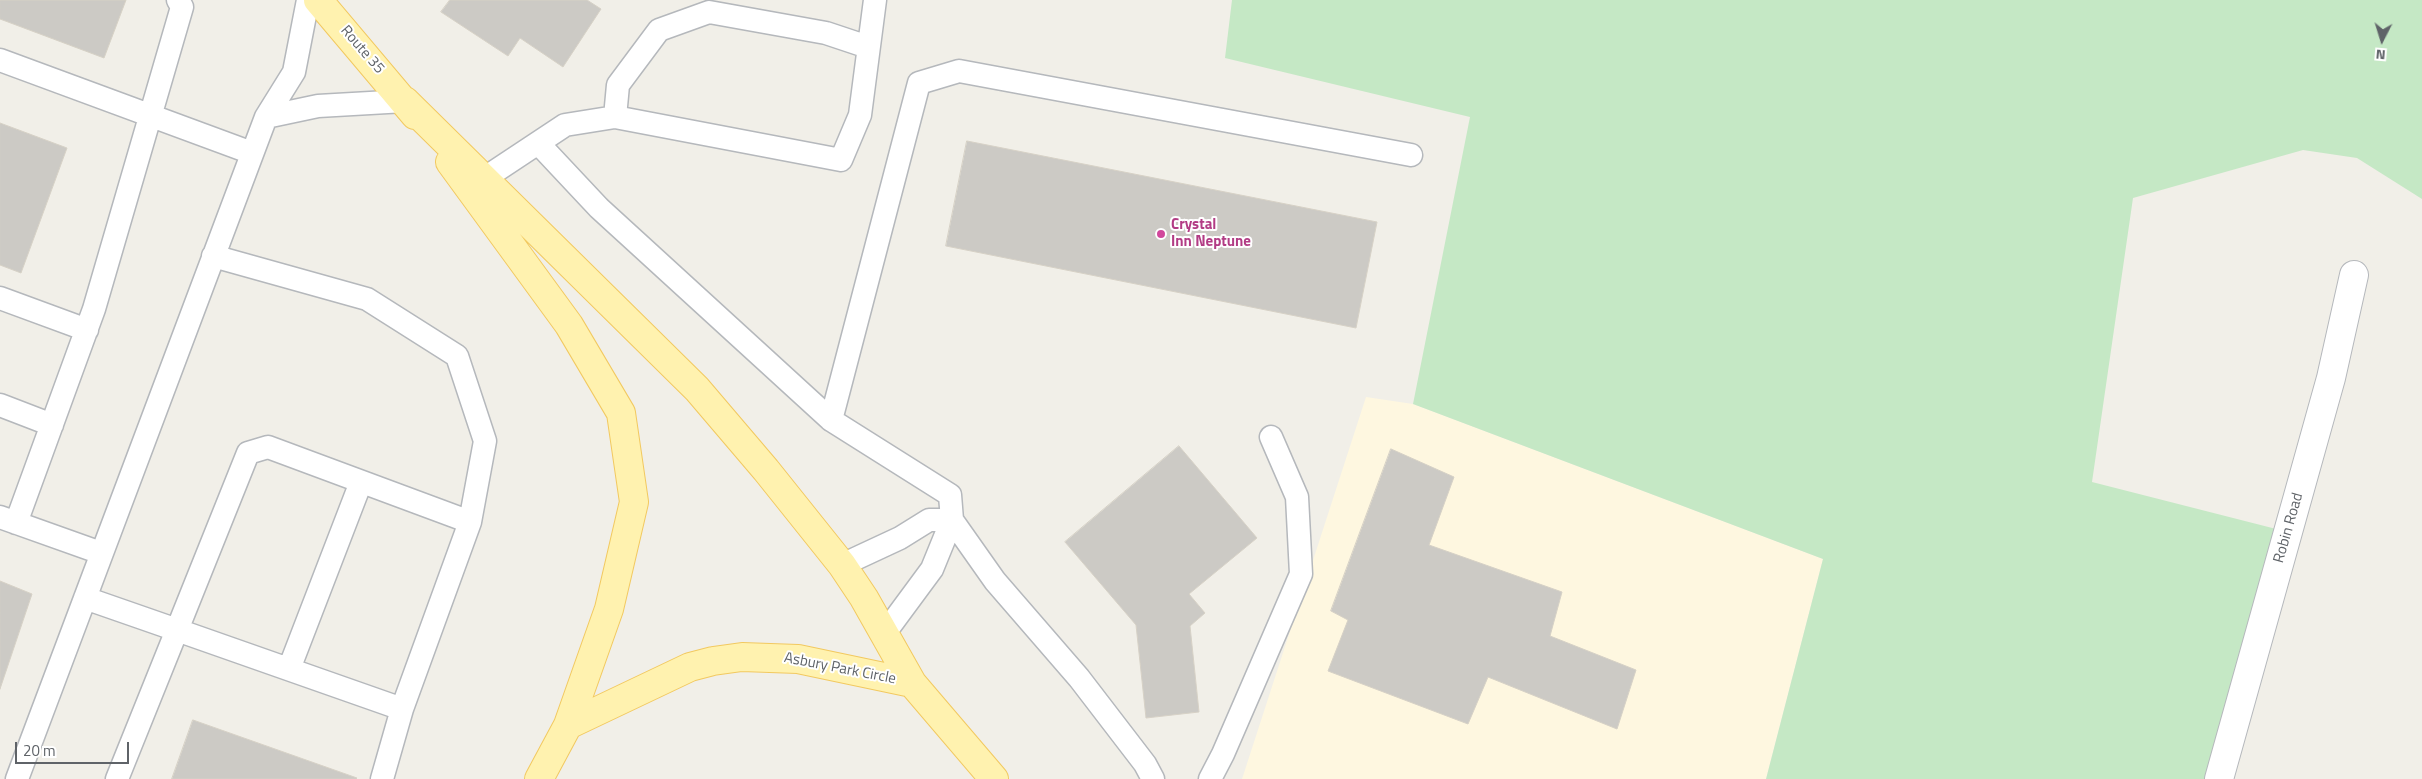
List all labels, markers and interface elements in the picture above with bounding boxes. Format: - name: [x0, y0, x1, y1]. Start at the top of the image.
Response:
- north arrow: [2357, 15, 2407, 65]
- street label: Route 35: [336, 22, 388, 78]
- text: N: [2375, 45, 2386, 66]
- place label: Crystal Inn Neptune: [1171, 216, 1251, 251]
- marker: Crystal Inn Neptune: [1155, 228, 1167, 240]
- street label: Robin Road: [2270, 491, 2308, 565]
- street label: Asbury Park Circle: [783, 649, 897, 689]
- scale bar: [18, 732, 131, 764]
- text: 20 m: [23, 739, 56, 762]

